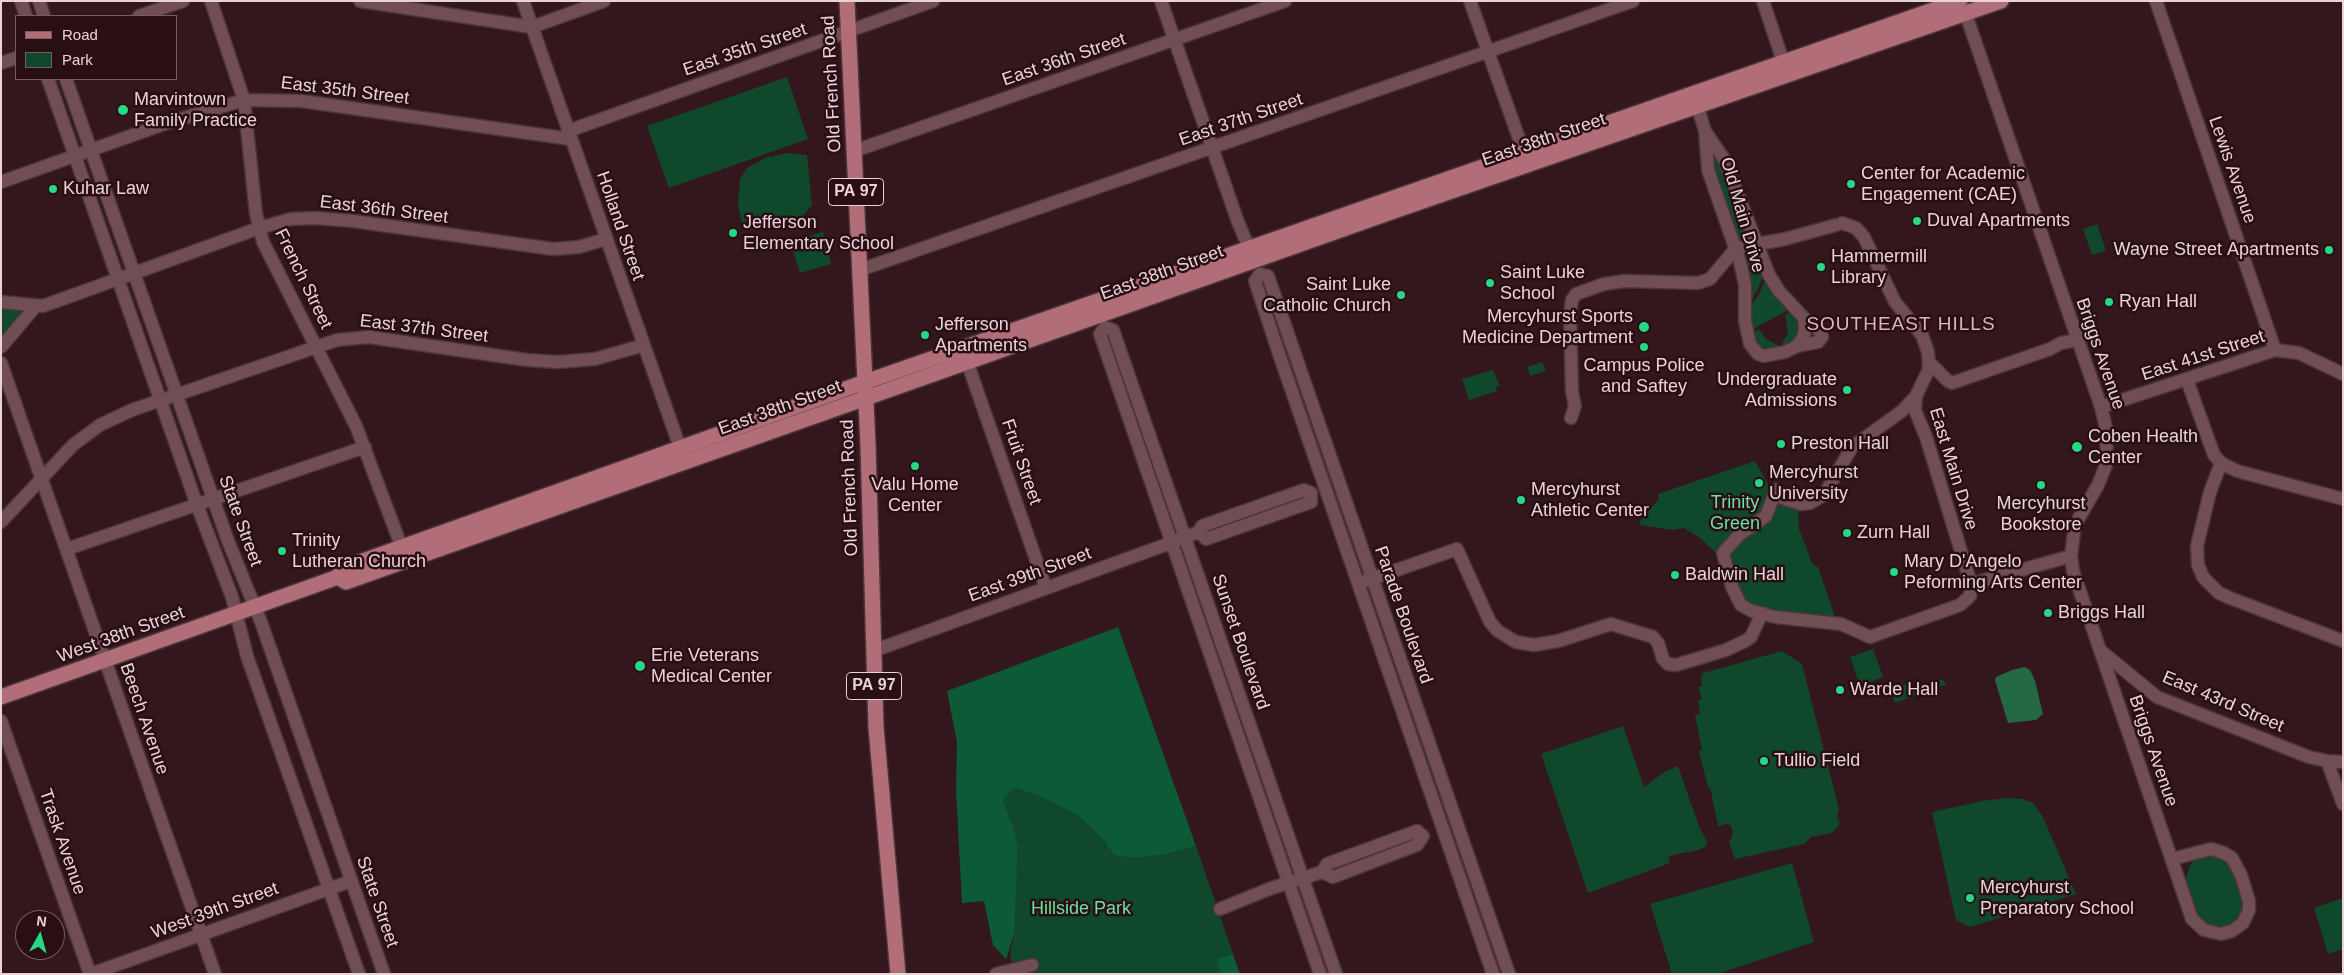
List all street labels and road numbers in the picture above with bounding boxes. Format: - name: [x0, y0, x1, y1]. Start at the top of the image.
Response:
- street label: Old French Road: [818, 15, 846, 153]
- street label: East 35th Street: [680, 19, 810, 81]
- street label: East 36th Street: [999, 29, 1129, 91]
- street label: East 35th Street: [280, 72, 410, 110]
- street label: East 37th Street: [1176, 89, 1306, 151]
- street label: East 38th Street: [1479, 109, 1609, 171]
- street label: Lewis Avenue: [2204, 114, 2260, 226]
- street label: Old Main Drive: [1715, 155, 1769, 275]
- street label: Holland Street: [591, 169, 649, 283]
- road number: PA 97: [828, 178, 884, 206]
- street label: East 36th Street: [319, 191, 449, 229]
- street label: French Street: [269, 225, 337, 333]
- street label: East 38th Street: [1098, 241, 1226, 305]
- street label: Briggs Avenue: [2071, 295, 2129, 413]
- street label: East 37th Street: [359, 310, 489, 348]
- street label: East 41st Street: [2139, 326, 2267, 386]
- street label: East 38th Street: [716, 376, 844, 440]
- street label: East Main Drive: [1924, 405, 1982, 533]
- street label: Fruit Street: [996, 416, 1046, 508]
- street label: Old French Road: [837, 419, 863, 557]
- street label: State Street: [214, 473, 266, 569]
- street label: East 39th Street: [966, 543, 1094, 607]
- street label: Parade Boulevard: [1369, 543, 1437, 687]
- street label: Sunset Boulevard: [1207, 571, 1273, 713]
- street label: West 38th Street: [54, 602, 188, 668]
- street label: Beech Avenue: [115, 660, 173, 778]
- street label: East 43rd Street: [2159, 667, 2287, 737]
- road number: PA 97: [846, 672, 902, 699]
- street label: Briggs Avenue: [2124, 692, 2182, 810]
- street label: Trask Avenue: [34, 786, 90, 898]
- street label: State Street: [351, 854, 403, 950]
- street label: West 39th Street: [148, 878, 282, 944]

